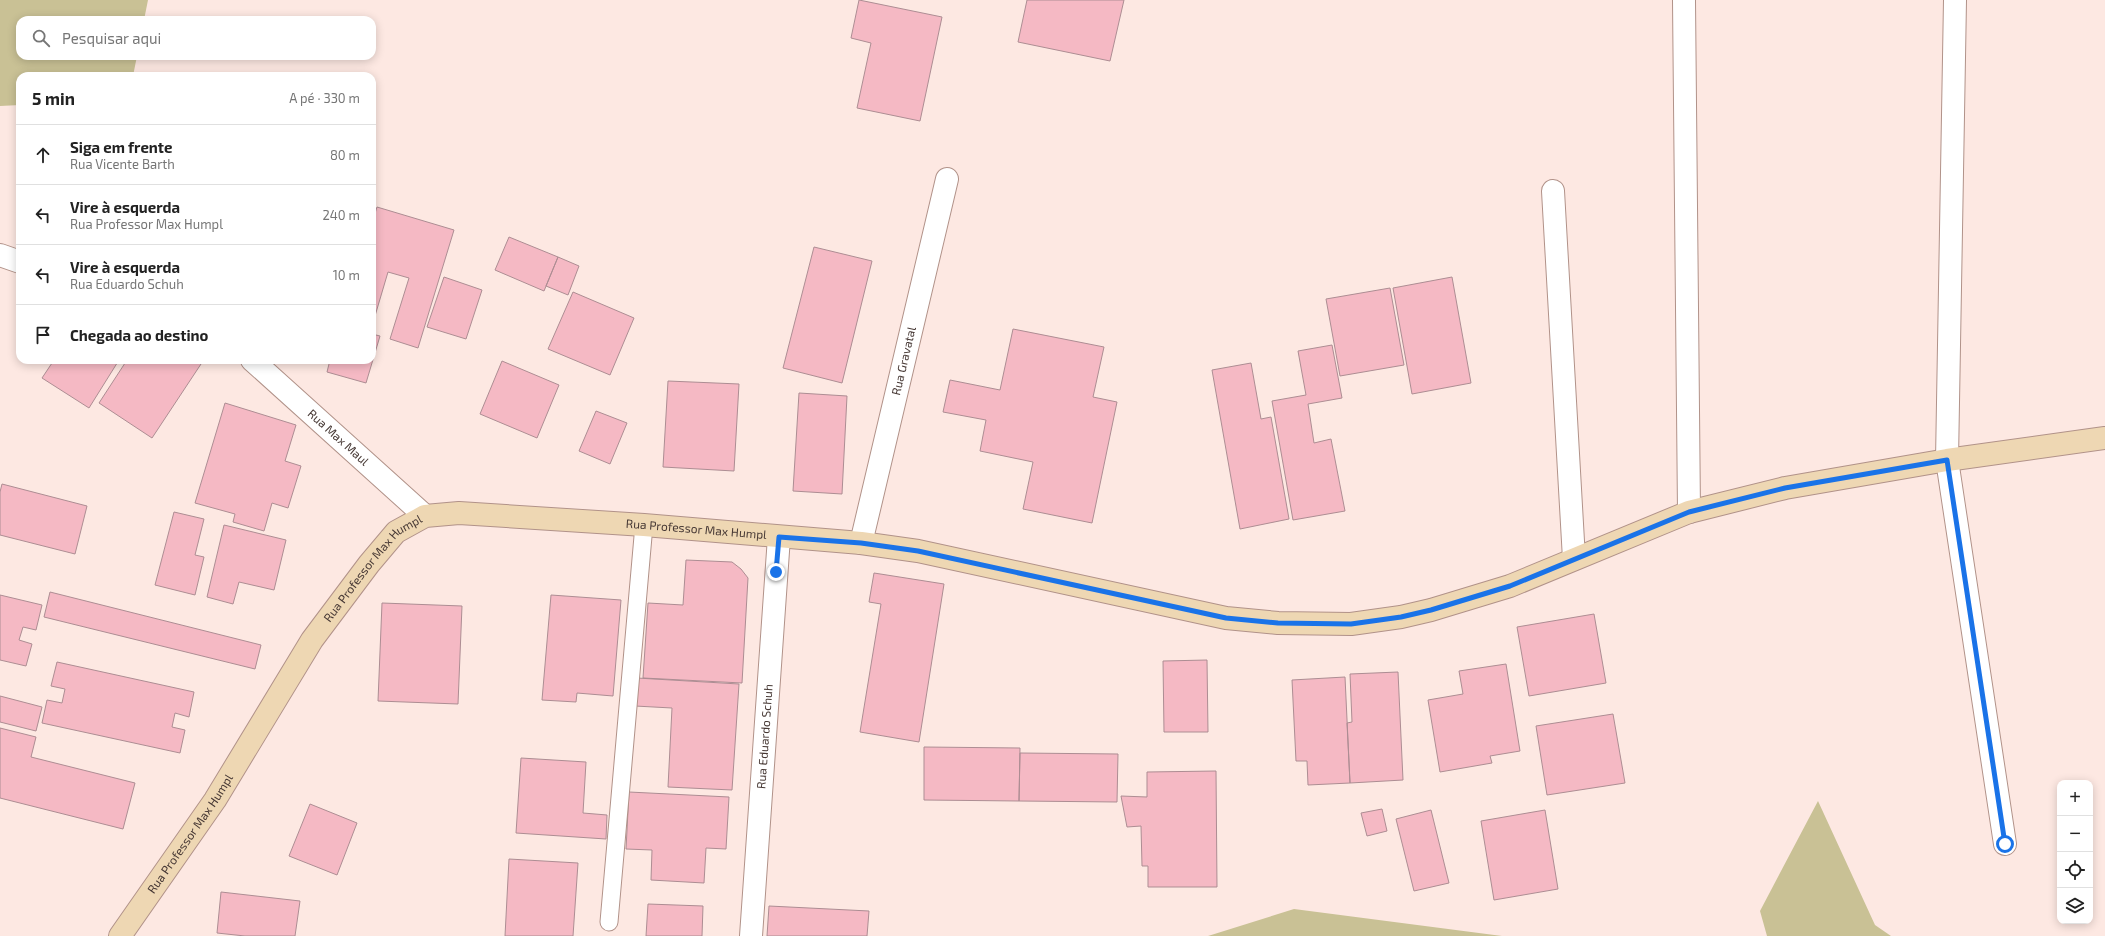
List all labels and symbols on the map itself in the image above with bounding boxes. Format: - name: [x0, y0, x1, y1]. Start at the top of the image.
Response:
- street label: Rua Gravatal: [888, 325, 918, 397]
- street label: Rua Max Maul: [305, 406, 373, 468]
- street label: Rua Professor Max Humpl: [320, 511, 425, 624]
- street label: Rua Professor Max Humpl: [625, 516, 768, 541]
- route end: [767, 563, 785, 581]
- street label: Rua Eduardo Schuh: [753, 683, 775, 789]
- street label: Rua Professor Max Humpl: [144, 771, 235, 896]
- route start: [1996, 835, 2014, 853]

